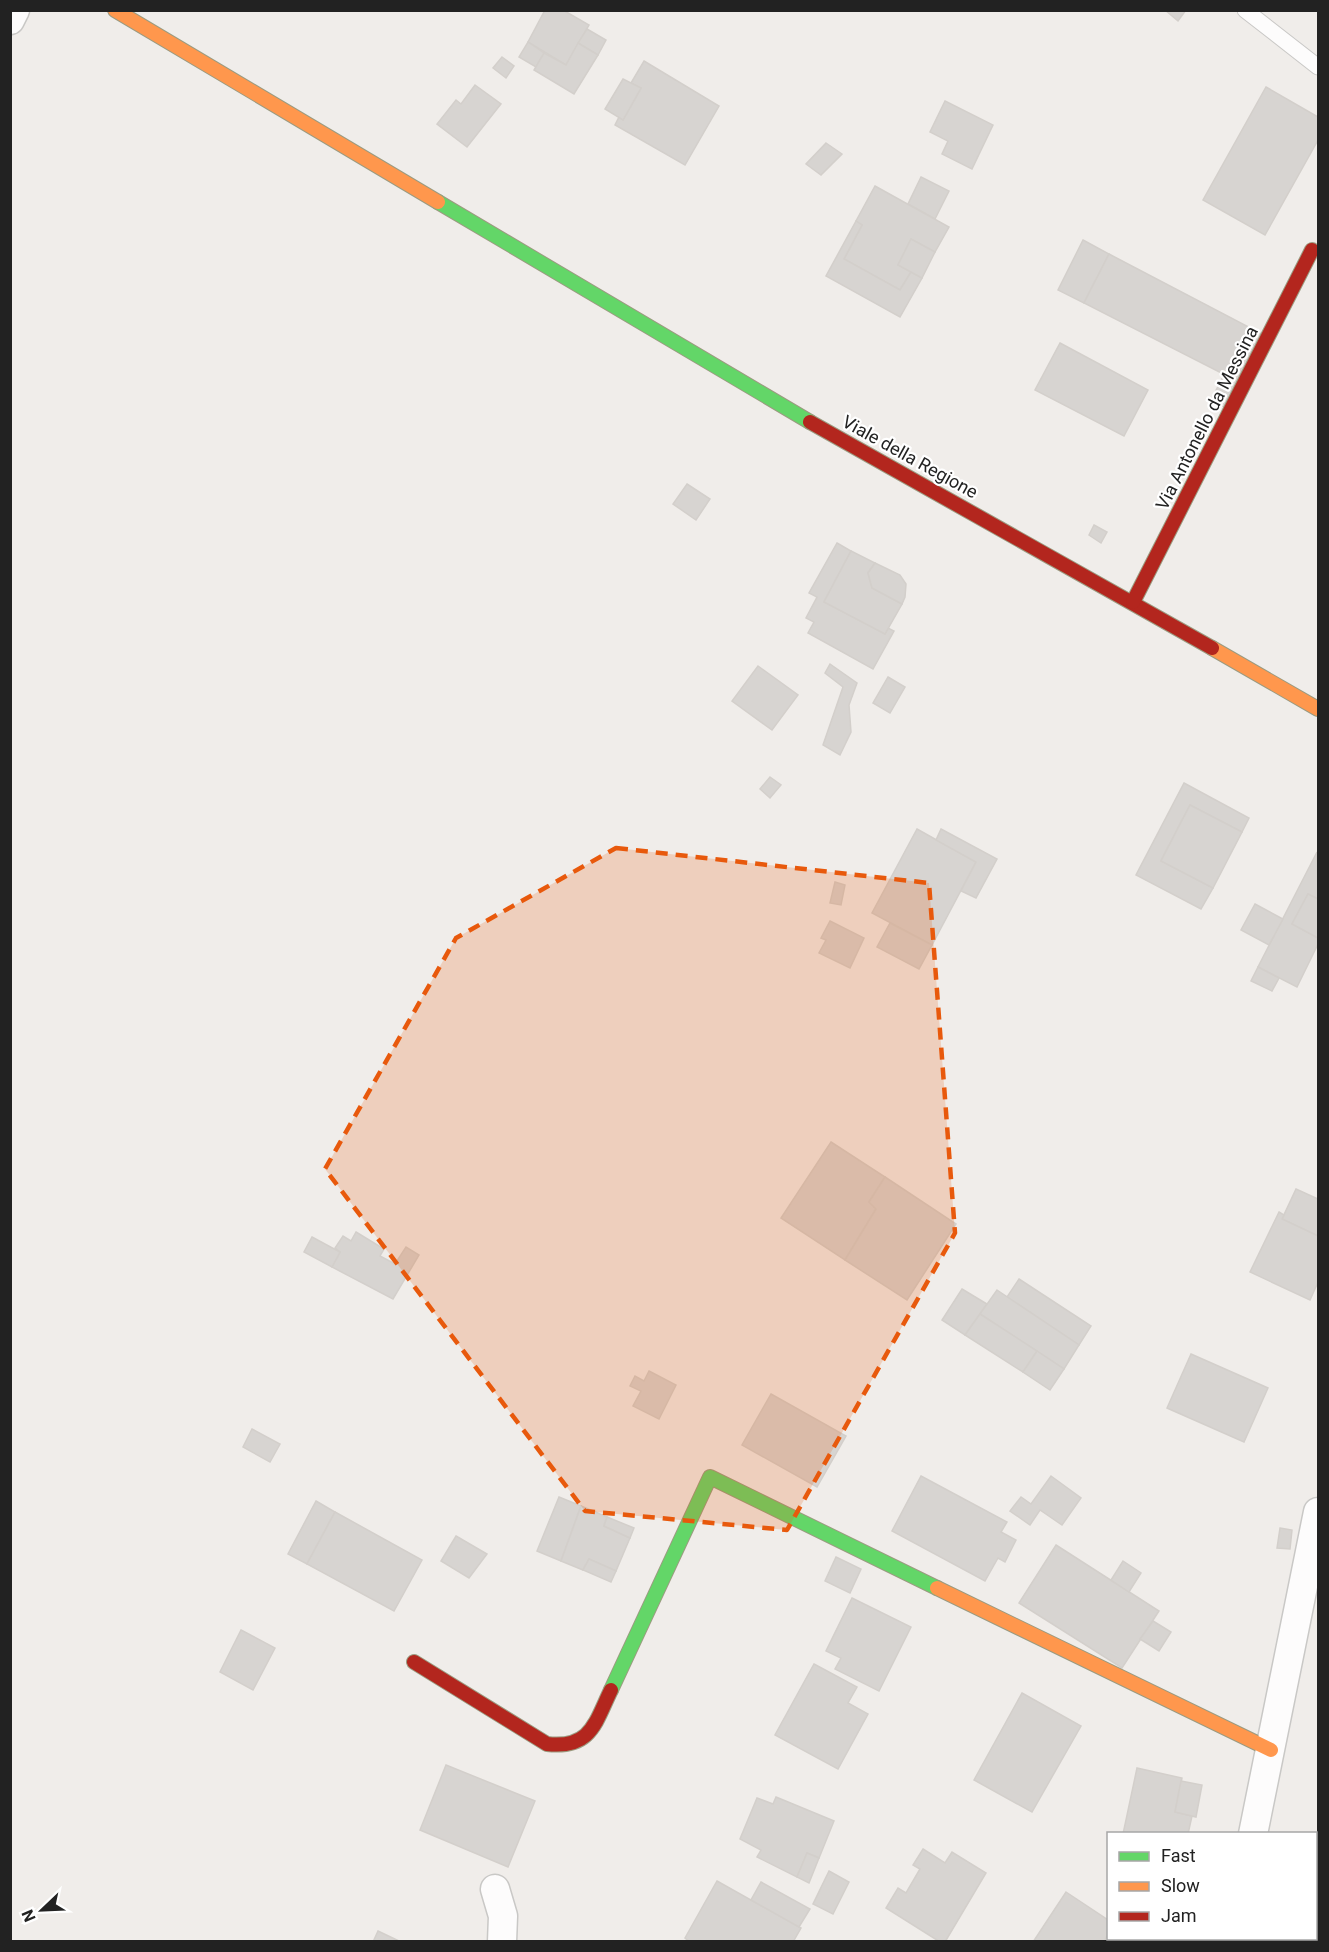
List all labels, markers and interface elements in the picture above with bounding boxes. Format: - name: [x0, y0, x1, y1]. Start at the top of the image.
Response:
- street label: Via Antonello da Messina: [1151, 323, 1262, 513]
- street label: Viale della Regione: [839, 411, 982, 502]
- legend: [1107, 1832, 1317, 1940]
- text: Fast: [1161, 1845, 1196, 1866]
- text: Slow: [1161, 1875, 1200, 1896]
- north arrow: [12, 1880, 72, 1940]
- text: Jam: [1161, 1905, 1197, 1926]
- text: N: [18, 1907, 40, 1925]

